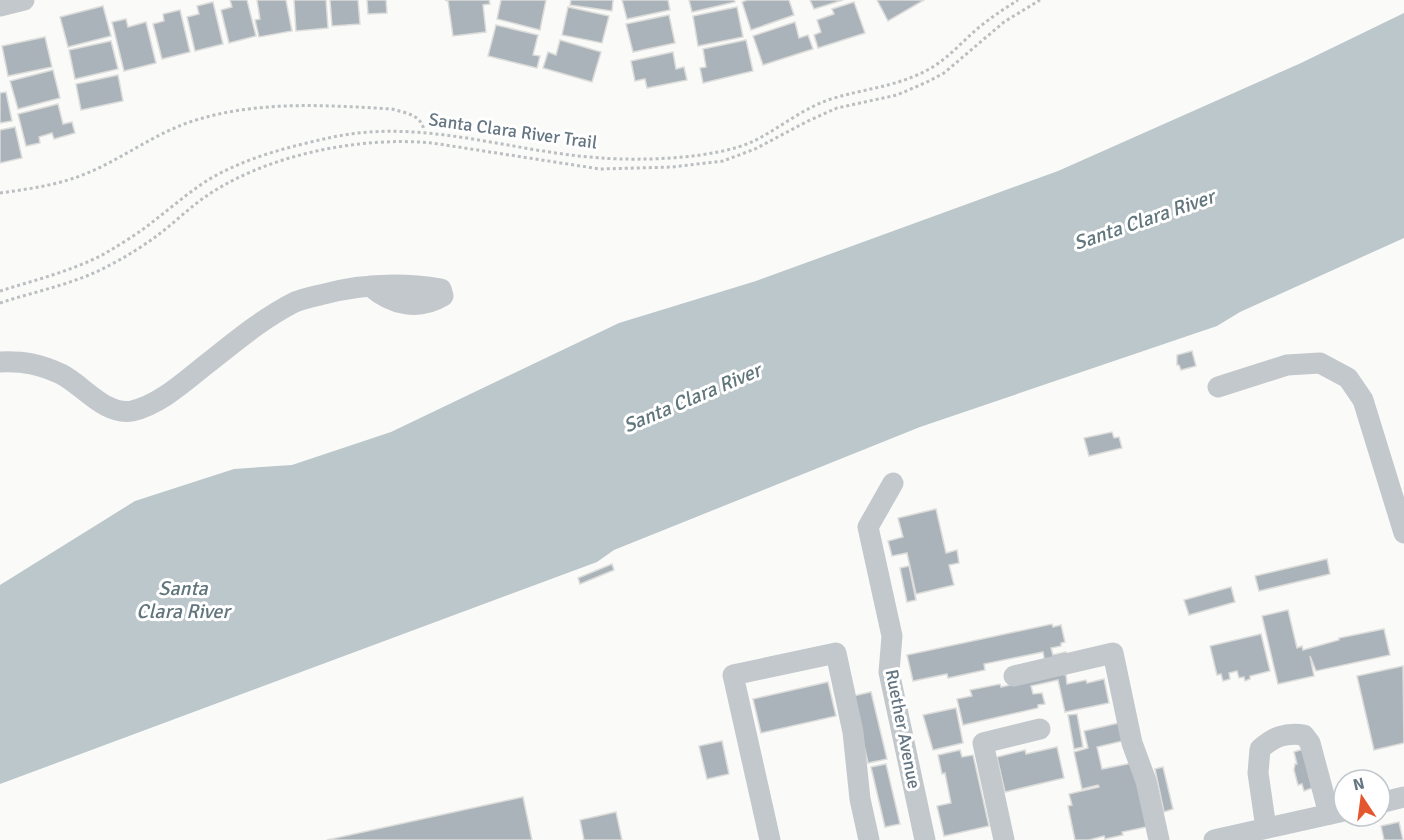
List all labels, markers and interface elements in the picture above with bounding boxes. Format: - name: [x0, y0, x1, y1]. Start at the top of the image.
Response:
- street label: Santa Clara River Trail: [427, 108, 599, 154]
- water label: Santa Clara River: [1070, 183, 1220, 256]
- water label: Santa Clara River: [619, 357, 767, 438]
- water label: Santa Clara River: [136, 576, 232, 624]
- street label: Ruether Avenue: [881, 667, 925, 791]
- north arrow: [1332, 768, 1392, 828]
- text: N: [1351, 773, 1367, 795]

